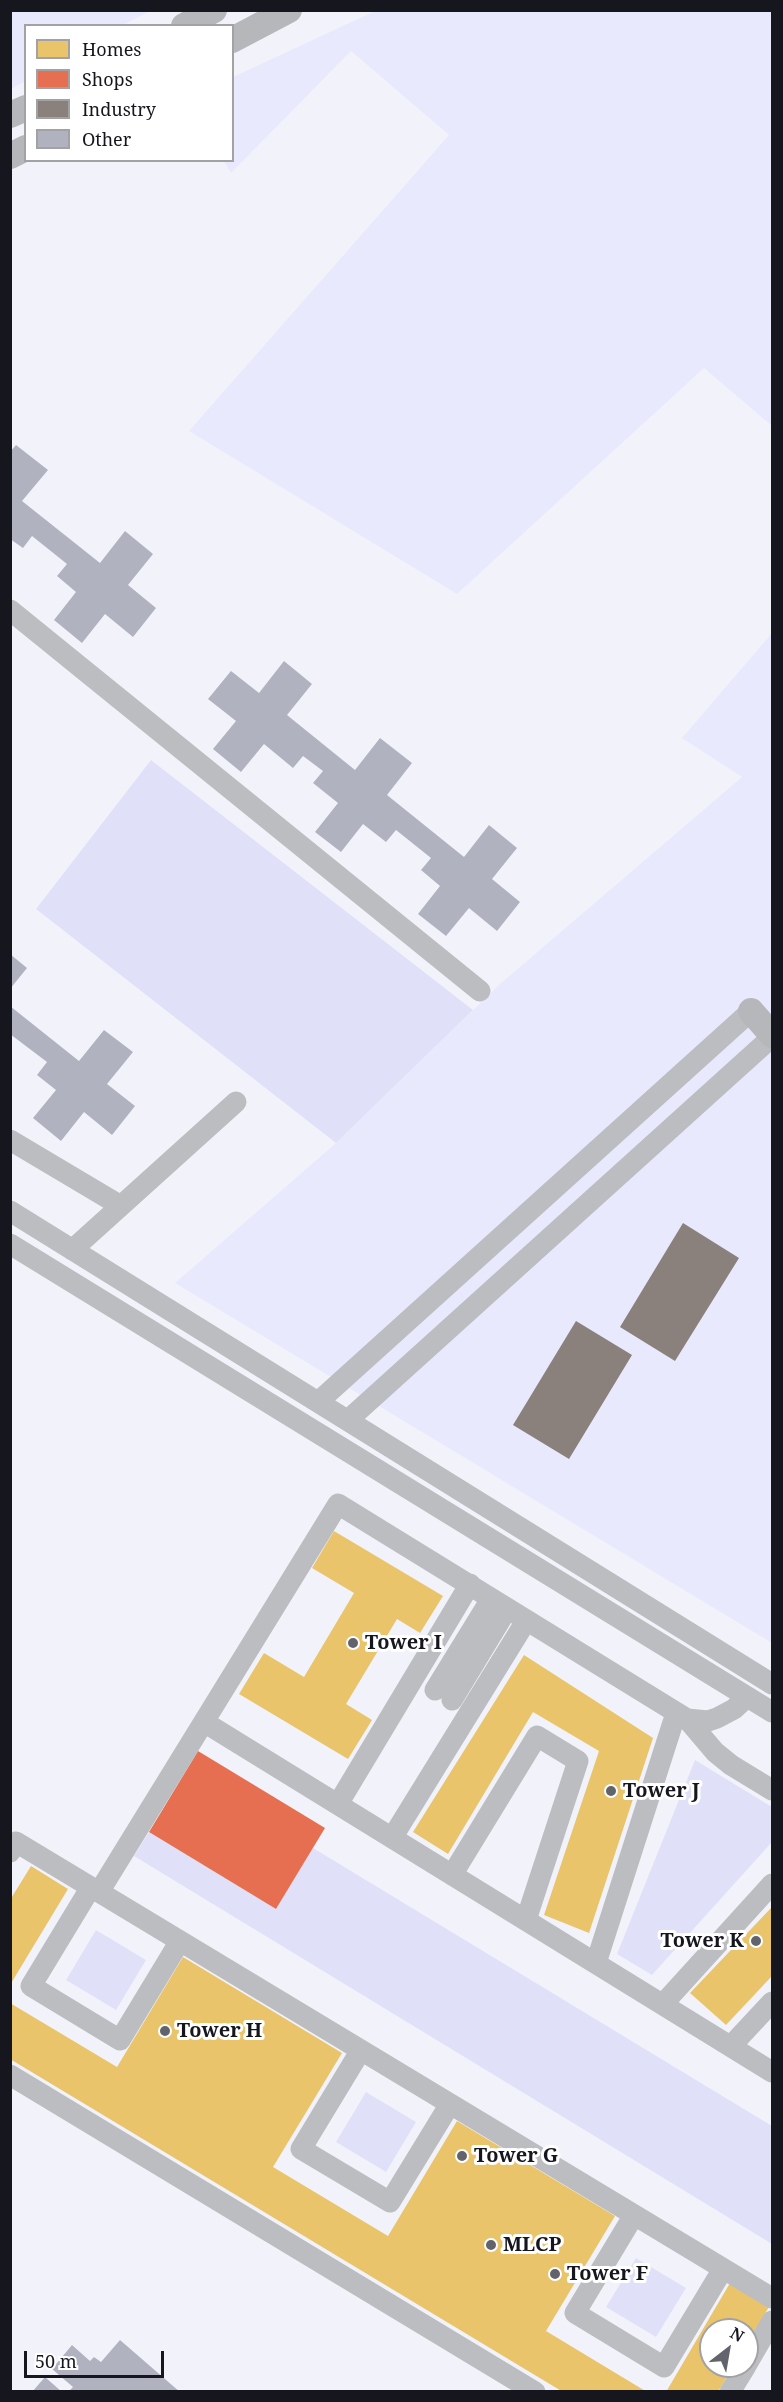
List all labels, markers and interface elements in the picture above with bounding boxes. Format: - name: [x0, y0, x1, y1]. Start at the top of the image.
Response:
- legend: [24, 24, 234, 162]
- text: Homes: [82, 37, 141, 61]
- text: Shops: [82, 67, 133, 91]
- text: Industry: [82, 97, 156, 121]
- text: Other: [82, 127, 131, 151]
- place label: Tower I: [365, 1631, 442, 1655]
- marker: Tower I: [346, 1636, 360, 1650]
- place label: Tower J: [623, 1779, 700, 1803]
- marker: Tower J: [604, 1784, 618, 1798]
- place label: Tower K: [661, 1929, 744, 1953]
- marker: Tower K: [749, 1934, 763, 1948]
- place label: Tower H: [177, 2019, 262, 2043]
- marker: Tower H: [158, 2024, 172, 2038]
- place label: Tower G: [474, 2144, 558, 2168]
- marker: Tower G: [455, 2149, 469, 2163]
- place label: MLCP: [503, 2233, 561, 2257]
- marker: MLCP: [484, 2238, 498, 2252]
- place label: Tower F: [567, 2262, 648, 2286]
- marker: Tower F: [548, 2267, 562, 2281]
- north arrow: [699, 2318, 759, 2378]
- text: N: [726, 2322, 748, 2347]
- scale bar: [27, 2339, 166, 2377]
- text: 50 m: [35, 2349, 77, 2373]

